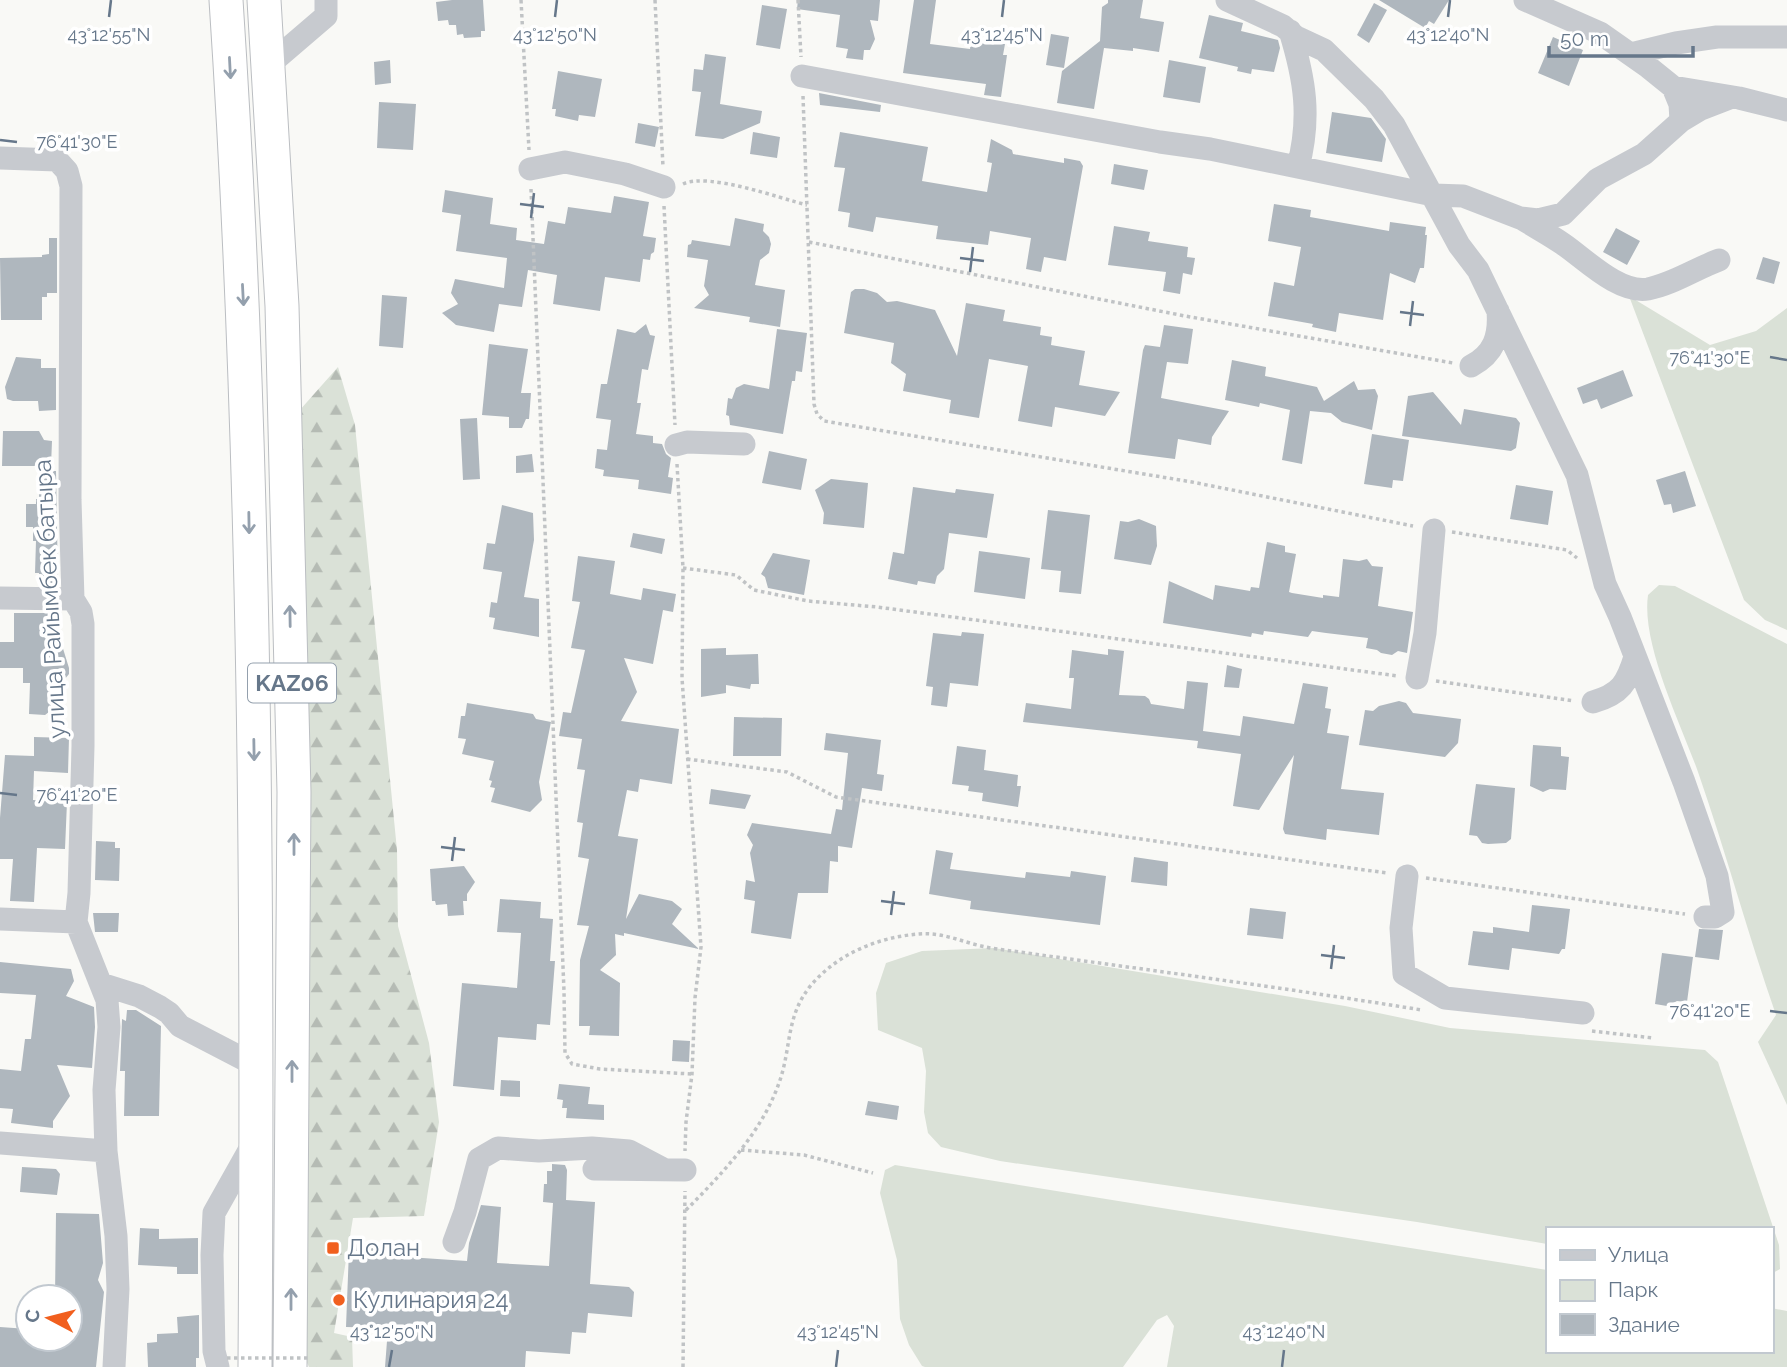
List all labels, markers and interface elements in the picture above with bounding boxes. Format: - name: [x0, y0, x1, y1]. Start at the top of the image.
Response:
- scale bar: [1549, 14, 1692, 58]
- text: 43°12'55"N: [68, 24, 150, 45]
- text: 43°12'50"N: [513, 24, 597, 45]
- text: 43°12'45"N: [961, 24, 1043, 45]
- text: 43°12'40"N: [1407, 24, 1489, 45]
- text: 50 m: [1560, 26, 1609, 51]
- one-way arrow: [224, 56, 237, 79]
- text: 76°41'30"E: [36, 131, 118, 152]
- one-way arrow: [236, 284, 249, 307]
- text: 76°41'30"E: [1669, 347, 1751, 368]
- street label: улица Райымбек батыра: [28, 459, 71, 739]
- one-way arrow: [242, 511, 255, 534]
- one-way arrow: [283, 605, 297, 628]
- road number: KАZ06: [248, 664, 336, 702]
- one-way arrow: [248, 738, 261, 761]
- text: 76°41'20"E: [37, 784, 118, 805]
- one-way arrow: [287, 833, 301, 856]
- text: 76°41'20"E: [1670, 1000, 1751, 1021]
- one-way arrow: [285, 1060, 299, 1083]
- legend: [1546, 1227, 1773, 1353]
- place label: Долан: [347, 1233, 420, 1262]
- marker: Долан: [325, 1240, 341, 1256]
- text: Улица: [1608, 1242, 1669, 1267]
- text: Парк: [1608, 1277, 1658, 1302]
- north arrow: [14, 1283, 84, 1353]
- place label: Кулинария 24: [353, 1285, 509, 1314]
- one-way arrow: [284, 1288, 298, 1311]
- marker: Кулинария 24: [331, 1292, 347, 1308]
- text: С: [20, 1308, 44, 1324]
- text: Здание: [1608, 1312, 1680, 1337]
- text: 43°12'50"N: [350, 1321, 434, 1342]
- text: 43°12'45"N: [797, 1321, 879, 1342]
- text: 43°12'40"N: [1243, 1321, 1325, 1342]

